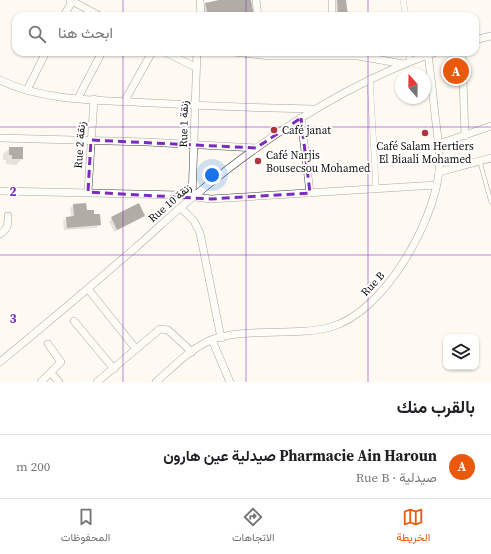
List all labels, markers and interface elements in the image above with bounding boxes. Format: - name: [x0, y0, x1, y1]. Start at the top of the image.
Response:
- search box: [12, 12, 479, 56]
- text: ابحث هنا: [58, 22, 113, 43]
- icon: search: [26, 23, 48, 45]
- pin: A: [443, 56, 469, 86]
- north arrow: [395, 68, 431, 104]
- street label: Rue 1 زنقة: [176, 100, 192, 148]
- street label: Rue 2 زنقة: [71, 121, 89, 169]
- place label: Café janat: [282, 123, 331, 138]
- marker: Café janat: [269, 125, 279, 135]
- marker: Café Salam Hertiers El Biaali Mohamed: [420, 128, 430, 138]
- place label: Café Salam Hertiers El Biaali Mohamed: [376, 139, 474, 167]
- place label: Café Narjis Bousecsou Mohamed: [266, 148, 371, 176]
- marker: Café Narjis Bousecsou Mohamed: [253, 156, 263, 166]
- your location: [202, 165, 222, 185]
- street label: Rue 10 زنقة: [145, 180, 195, 226]
- text: 2: [9, 183, 17, 200]
- street label: Rue B: [358, 268, 388, 300]
- text: 3: [9, 310, 17, 327]
- map controls: [443, 334, 479, 370]
- button: layers: [443, 334, 479, 370]
- text: بالقرب منك: [397, 395, 475, 419]
- text: Pharmacie Ain Haroun صيدلية عين هارون: [163, 445, 437, 466]
- text: 200 m: [16, 458, 50, 475]
- text: A: [458, 458, 466, 475]
- text: صيدلية · Rue B: [356, 469, 437, 486]
- tab: المحفوظات: [61, 506, 110, 547]
- tab: الاتجاهات: [232, 506, 275, 547]
- tab: الخريطة: [396, 506, 430, 547]

